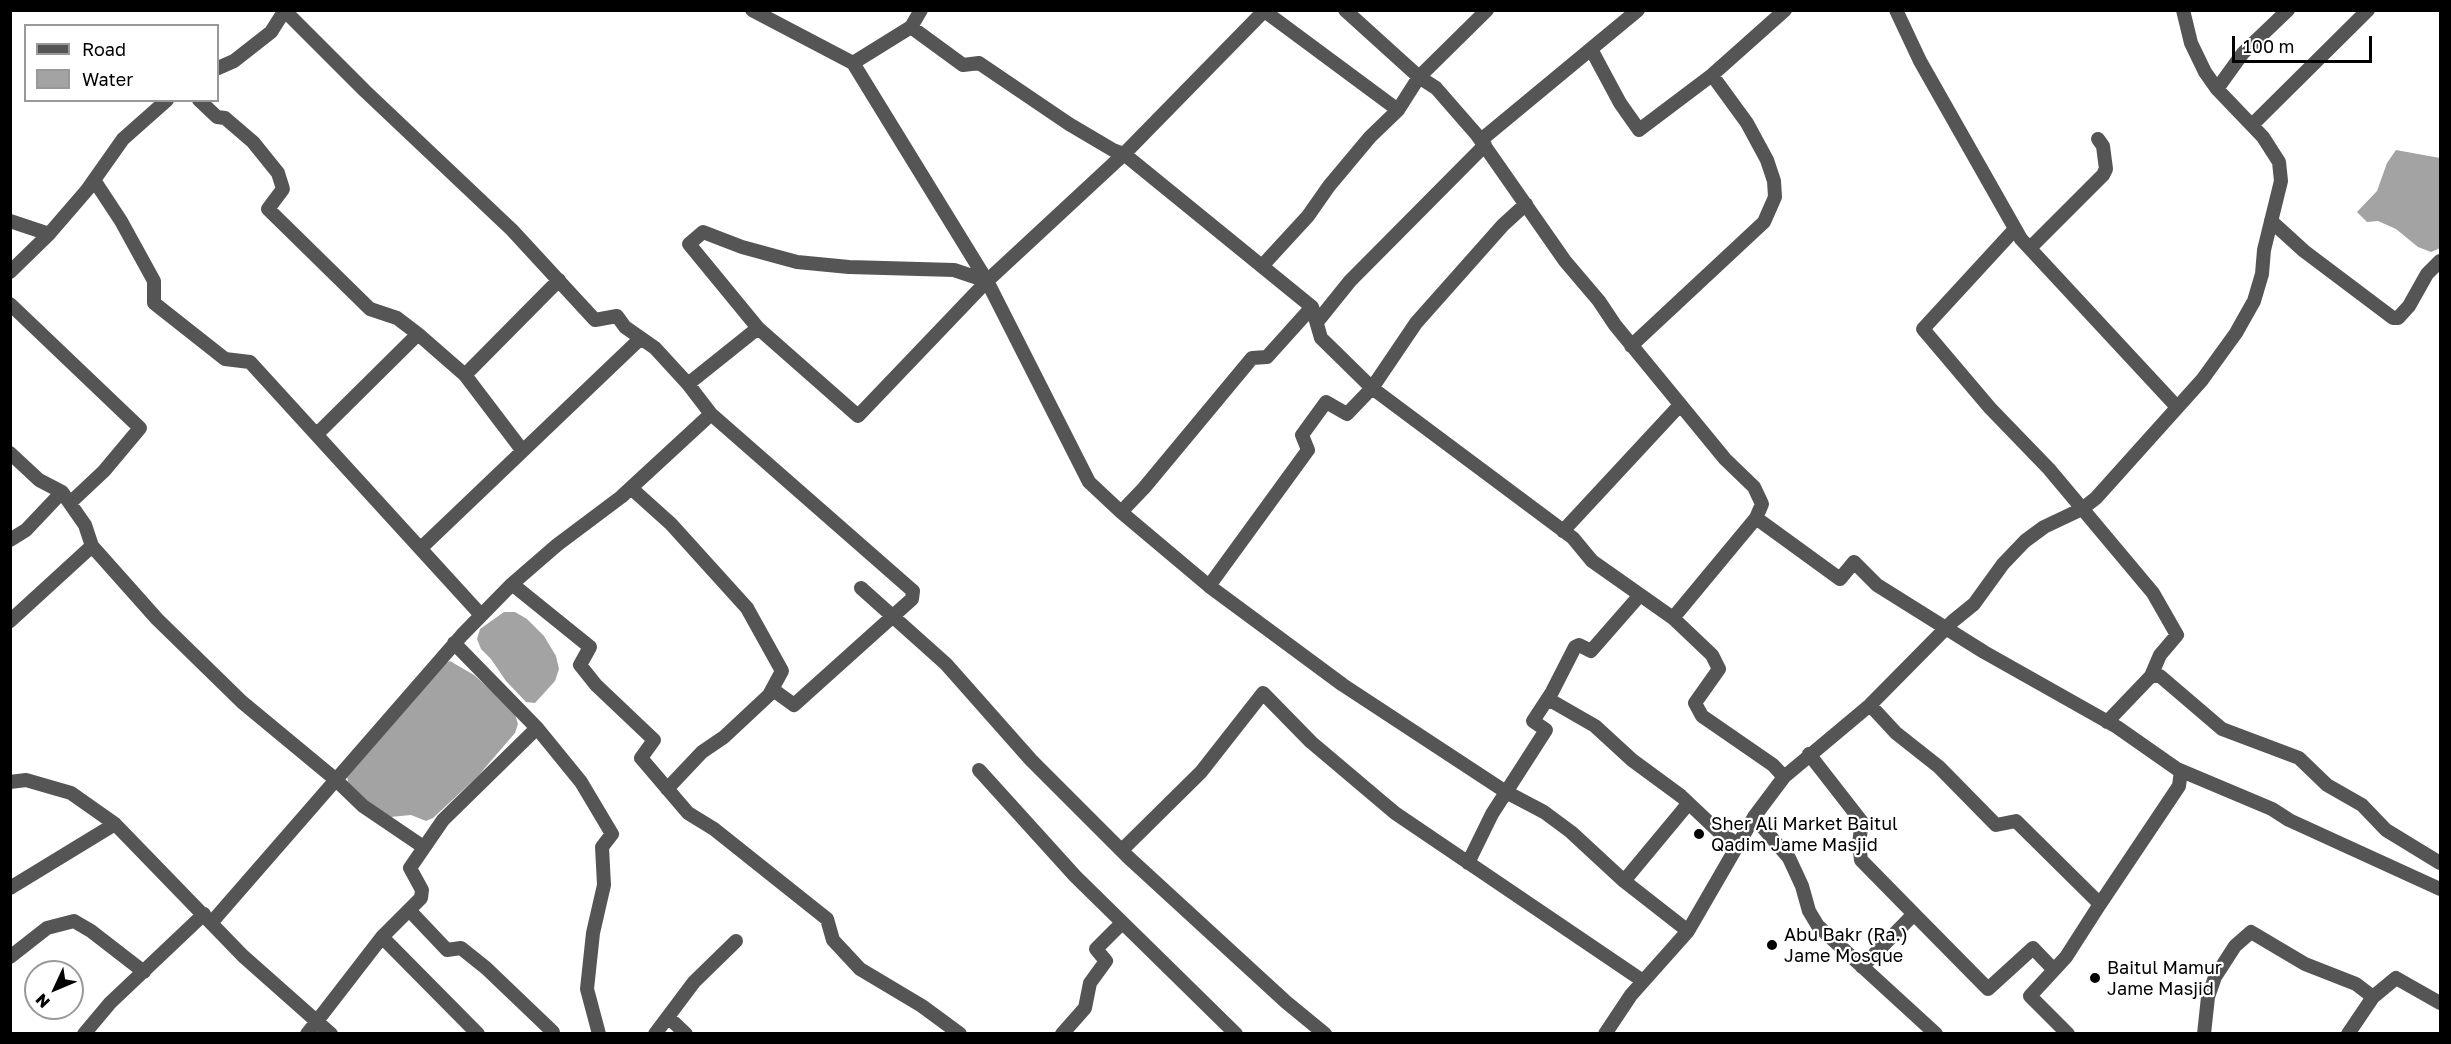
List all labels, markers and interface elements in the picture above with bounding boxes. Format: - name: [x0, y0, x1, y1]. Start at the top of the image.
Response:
- legend: [24, 24, 219, 102]
- scale bar: [2235, 24, 2374, 62]
- text: 100 m: [2243, 35, 2294, 57]
- text: Road: [82, 38, 126, 60]
- text: Water: [82, 68, 133, 90]
- place label: Sher Ali Market Baitul Qadim Jame Masjid: [1711, 813, 1898, 856]
- marker: Sher Ali Market Baitul Qadim Jame Masjid: [1692, 827, 1706, 841]
- place label: Abu Bakr (Ra.) Jame Mosque: [1784, 924, 1908, 966]
- marker: Abu Bakr (Ra.) Jame Mosque: [1765, 938, 1779, 952]
- place label: Baitul Mamur Jame Masjid: [2107, 957, 2222, 1000]
- north arrow: [24, 960, 84, 1020]
- marker: Baitul Mamur Jame Masjid: [2088, 971, 2102, 985]
- text: N: [31, 990, 54, 1012]

